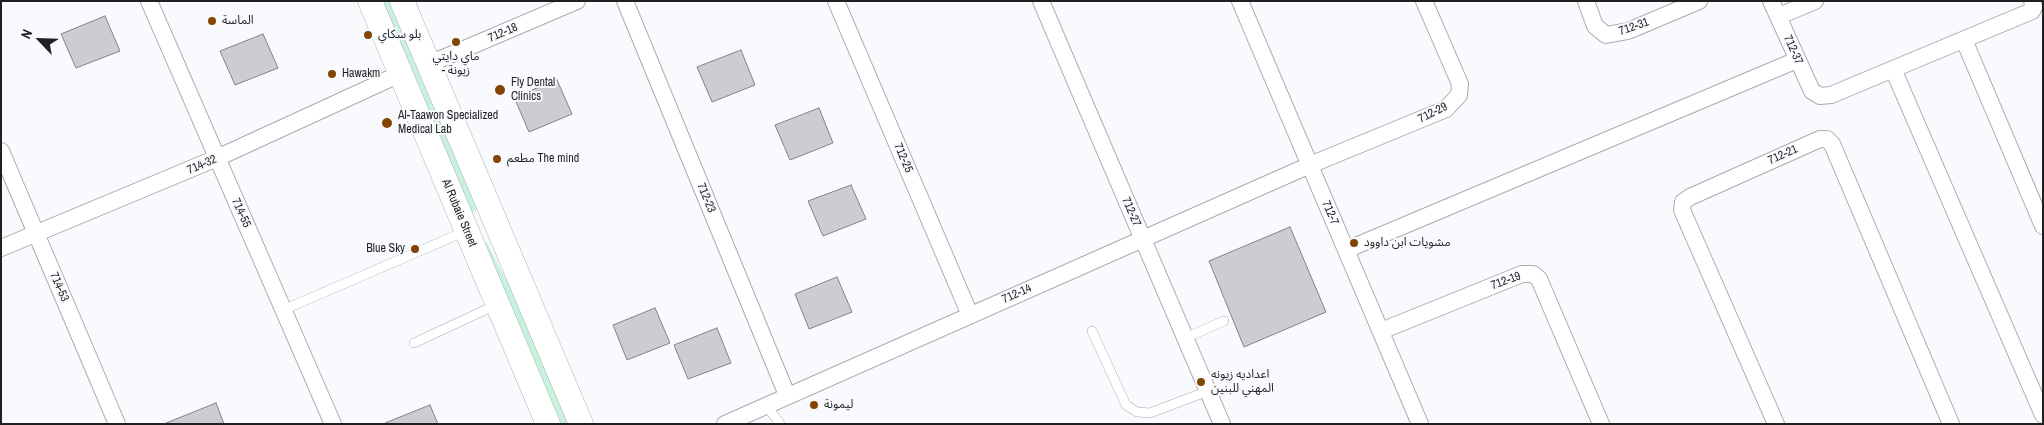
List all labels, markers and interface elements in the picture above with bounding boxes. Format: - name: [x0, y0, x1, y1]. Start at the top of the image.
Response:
- place label: الماسة: [222, 14, 254, 28]
- north arrow: [15, 15, 65, 65]
- marker: الماسة: [206, 15, 218, 27]
- street label: 712-31: [1617, 15, 1651, 39]
- street label: 712-18: [486, 20, 520, 46]
- text: N: [16, 26, 36, 41]
- place label: بلو سكاي: [378, 28, 421, 42]
- marker: بلو سكاي: [362, 29, 374, 41]
- street label: 712-37: [1780, 33, 1806, 67]
- marker: ماي دايتي - زيونة: [450, 36, 462, 48]
- place label: ماي دايتي - زيونة: [432, 50, 480, 78]
- place label: Hawakm: [342, 67, 380, 81]
- marker: Hawakm: [326, 68, 338, 80]
- place label: Fly Dental Clinics: [511, 76, 555, 104]
- marker: Fly Dental Clinics: [493, 83, 507, 97]
- street label: 712-29: [1416, 100, 1450, 126]
- place label: Al-Taawon Specialized Medical Lab: [398, 109, 498, 137]
- marker: Al-Taawon Specialized Medical Lab: [380, 116, 394, 130]
- street label: 712-25: [890, 141, 916, 175]
- street label: 712-21: [1766, 142, 1800, 168]
- street label: 714-32: [185, 152, 219, 178]
- place label: مطعم The mind: [507, 152, 579, 166]
- marker: مطعم The mind: [491, 153, 503, 165]
- street label: Al Rubaie Street: [438, 177, 480, 249]
- street label: 712-23: [694, 181, 718, 215]
- street label: 712-27: [1118, 195, 1144, 229]
- street label: 714-55: [228, 196, 254, 230]
- street label: 712-7: [1318, 199, 1342, 227]
- place label: مشويات ابن داوود: [1364, 236, 1451, 250]
- marker: مشويات ابن داوود: [1348, 237, 1360, 249]
- place label: Blue Sky: [366, 242, 405, 256]
- marker: Blue Sky: [409, 243, 421, 255]
- street label: 712-19: [1489, 269, 1523, 293]
- street label: 714-53: [46, 270, 72, 304]
- street label: 712-14: [1000, 281, 1034, 307]
- place label: اعداديه زيونه المهني للبنين: [1211, 368, 1274, 396]
- marker: اعداديه زيونه المهني للبنين: [1195, 376, 1207, 388]
- place label: ليمونة: [824, 398, 853, 412]
- marker: ليمونة: [808, 399, 820, 411]

